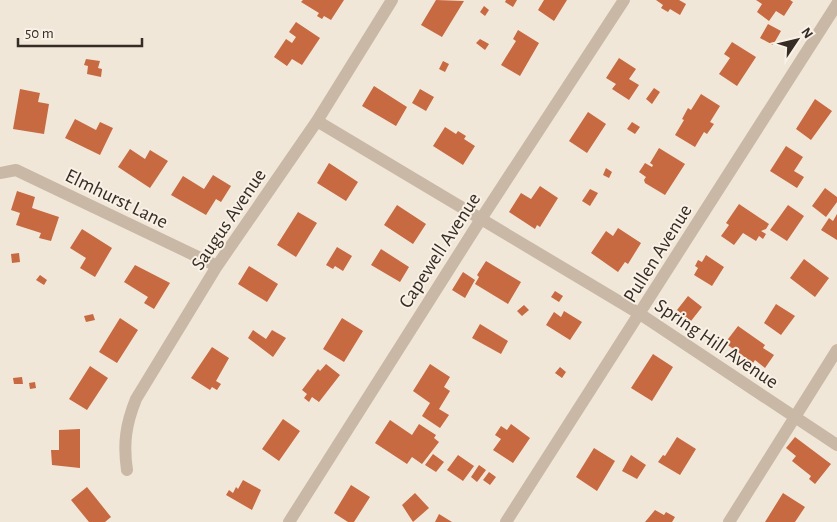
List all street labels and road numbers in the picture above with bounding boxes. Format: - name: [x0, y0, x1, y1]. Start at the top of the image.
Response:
- street label: Elmhurst Lane: [62, 165, 171, 232]
- street label: Saugus Avenue: [188, 165, 270, 274]
- street label: Capewell Avenue: [395, 189, 484, 312]
- street label: Pullen Avenue: [620, 201, 696, 306]
- street label: Spring Hill Avenue: [651, 295, 782, 392]

